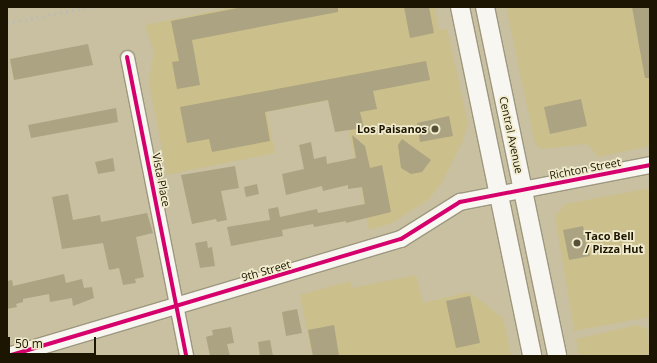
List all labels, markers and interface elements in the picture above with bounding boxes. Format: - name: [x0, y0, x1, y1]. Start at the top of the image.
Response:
- street label: Central Avenue: [496, 95, 526, 175]
- place label: Los Paisanos: [357, 122, 427, 136]
- marker: Los Paisanos: [430, 124, 440, 134]
- street label: Vista Place: [149, 152, 173, 208]
- street label: Richton Street: [548, 156, 622, 182]
- place label: Taco Bell / Pizza Hut: [585, 230, 643, 256]
- marker: Taco Bell / Pizza Hut: [572, 238, 582, 248]
- street label: 9th Street: [240, 258, 292, 284]
- scale bar: [10, 329, 98, 355]
- text: 50 m: [15, 335, 43, 352]

